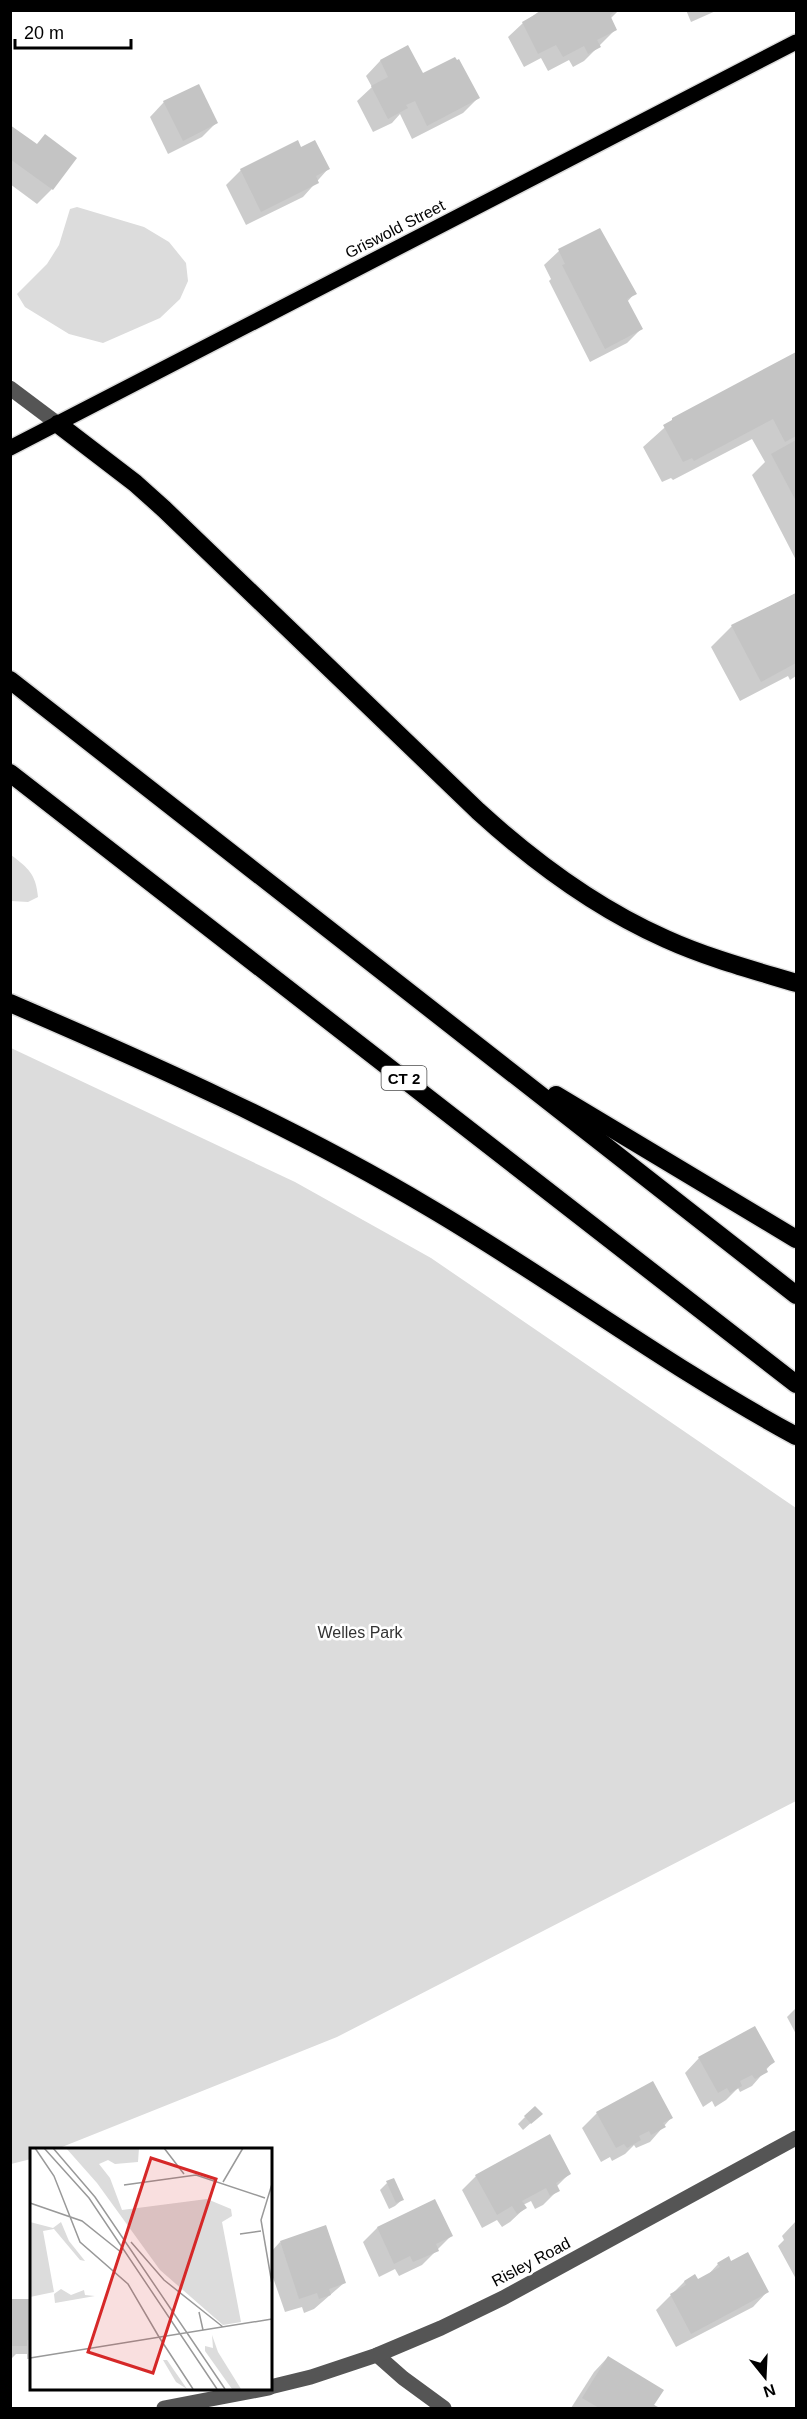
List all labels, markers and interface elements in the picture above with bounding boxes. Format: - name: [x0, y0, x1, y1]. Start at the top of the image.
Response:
- scale bar: [15, 12, 130, 50]
- text: 20 m: [24, 23, 64, 43]
- street label: Griswold Street: [342, 196, 448, 261]
- road number: CT 2: [382, 1066, 426, 1090]
- park label: Welles Park: [317, 1624, 404, 1641]
- inset map: [30, 2148, 272, 2389]
- street label: Risley Road: [489, 2234, 573, 2290]
- north arrow: [735, 2347, 795, 2407]
- text: N: [761, 2381, 778, 2401]

